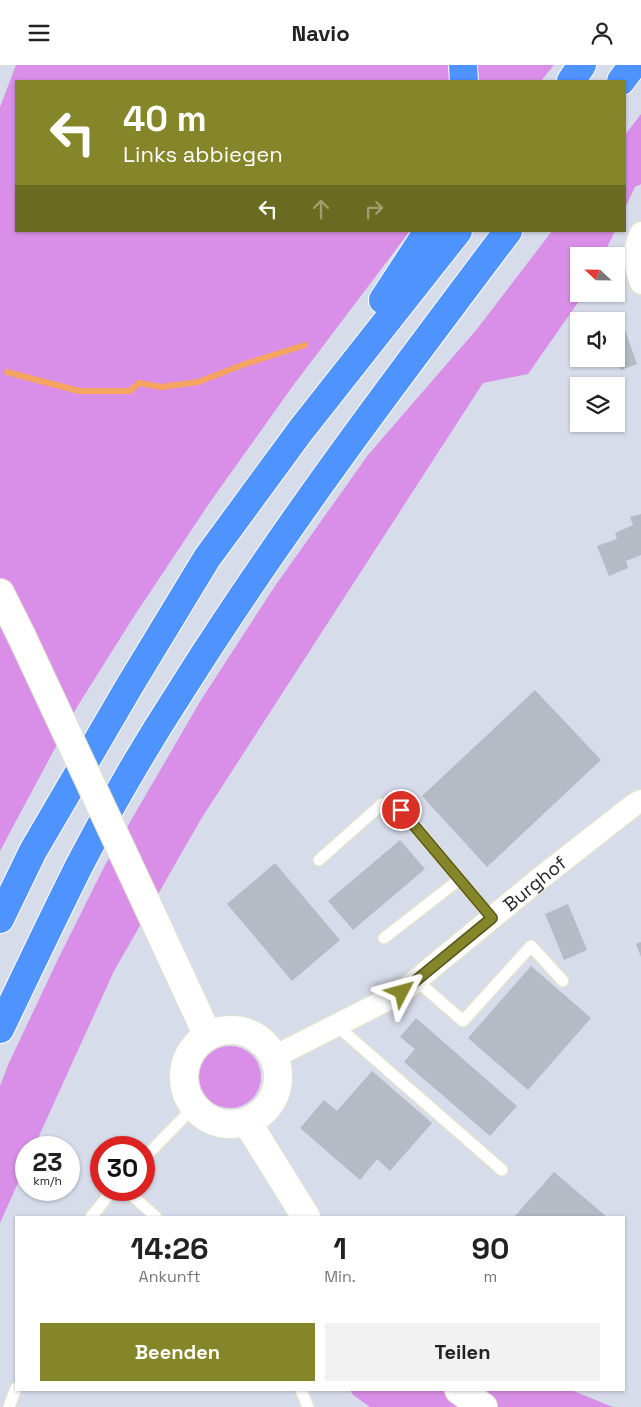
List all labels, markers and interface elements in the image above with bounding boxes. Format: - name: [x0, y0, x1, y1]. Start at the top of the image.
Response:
- icon: menu: [25, 19, 53, 47]
- text: Navio: [291, 19, 350, 47]
- icon: person: [588, 19, 616, 47]
- text: 40 m: [123, 97, 207, 141]
- icon: left: [40, 100, 105, 165]
- text: Links abbiegen: [123, 140, 283, 168]
- icon: left: [254, 195, 282, 223]
- icon: ahead: [307, 195, 335, 223]
- icon: right: [360, 195, 388, 223]
- north arrow: [570, 247, 625, 303]
- map controls: [570, 247, 625, 432]
- button: sound: [570, 312, 625, 367]
- button: layers: [570, 377, 625, 432]
- pin: [380, 789, 422, 831]
- icon: arrive: [387, 796, 415, 824]
- street label: Burghof: [498, 850, 571, 916]
- position arrow: [375, 965, 427, 1017]
- speed limit sign: 30: [90, 1136, 155, 1201]
- text: 23: [32, 1146, 63, 1178]
- text: km/h: [33, 1173, 62, 1189]
- text: 14:26: [131, 1229, 209, 1268]
- text: 1: [333, 1229, 347, 1268]
- text: 90: [471, 1229, 509, 1268]
- text: Ankunft: [139, 1266, 201, 1287]
- text: Min.: [324, 1266, 356, 1287]
- text: m: [484, 1266, 497, 1287]
- button: Beenden: [40, 1323, 315, 1381]
- button: Teilen: [325, 1323, 600, 1381]

